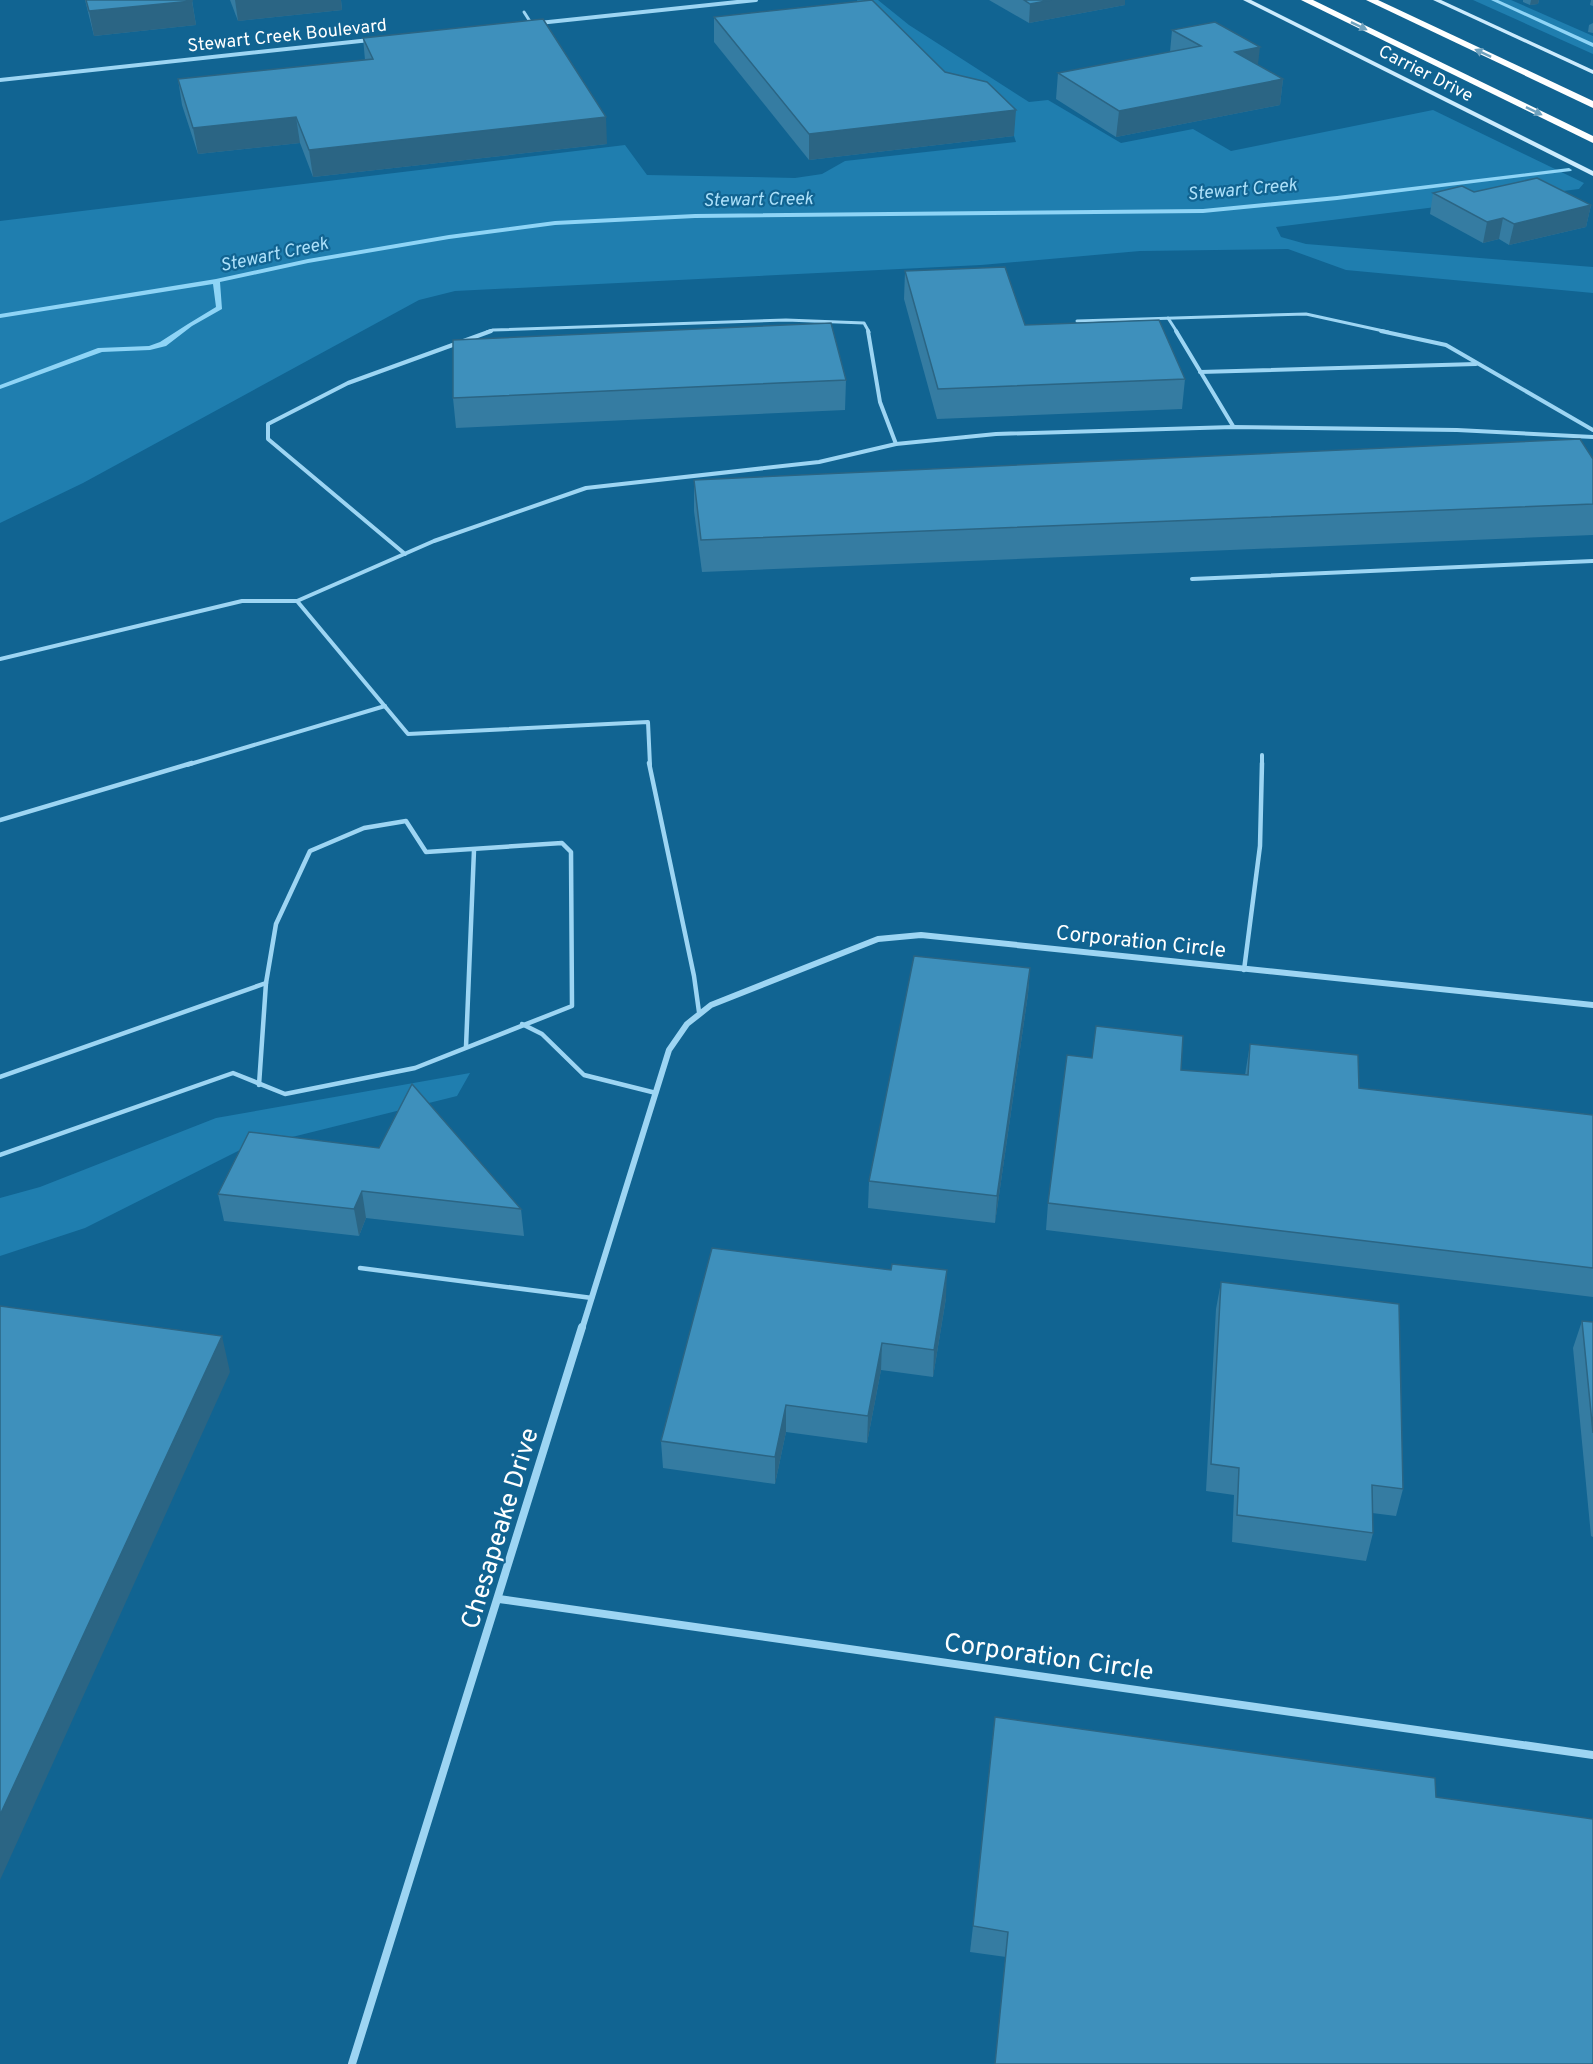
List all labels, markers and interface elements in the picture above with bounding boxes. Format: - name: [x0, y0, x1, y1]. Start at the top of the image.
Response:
- street label: Stewart Creek Boulevard: [186, 15, 388, 58]
- one-way arrow: [1350, 21, 1367, 30]
- street label: Carrier Drive: [1374, 41, 1477, 108]
- one-way arrow: [1475, 49, 1492, 58]
- one-way arrow: [1526, 106, 1543, 115]
- water label: Stewart Creek: [1186, 174, 1299, 207]
- water label: Stewart Creek: [703, 188, 814, 213]
- water label: Stewart Creek: [218, 233, 331, 278]
- street label: Corporation Circle: [1055, 920, 1227, 965]
- street label: Chesapeake Drive: [455, 1424, 548, 1633]
- street label: Corporation Circle: [942, 1627, 1156, 1690]

